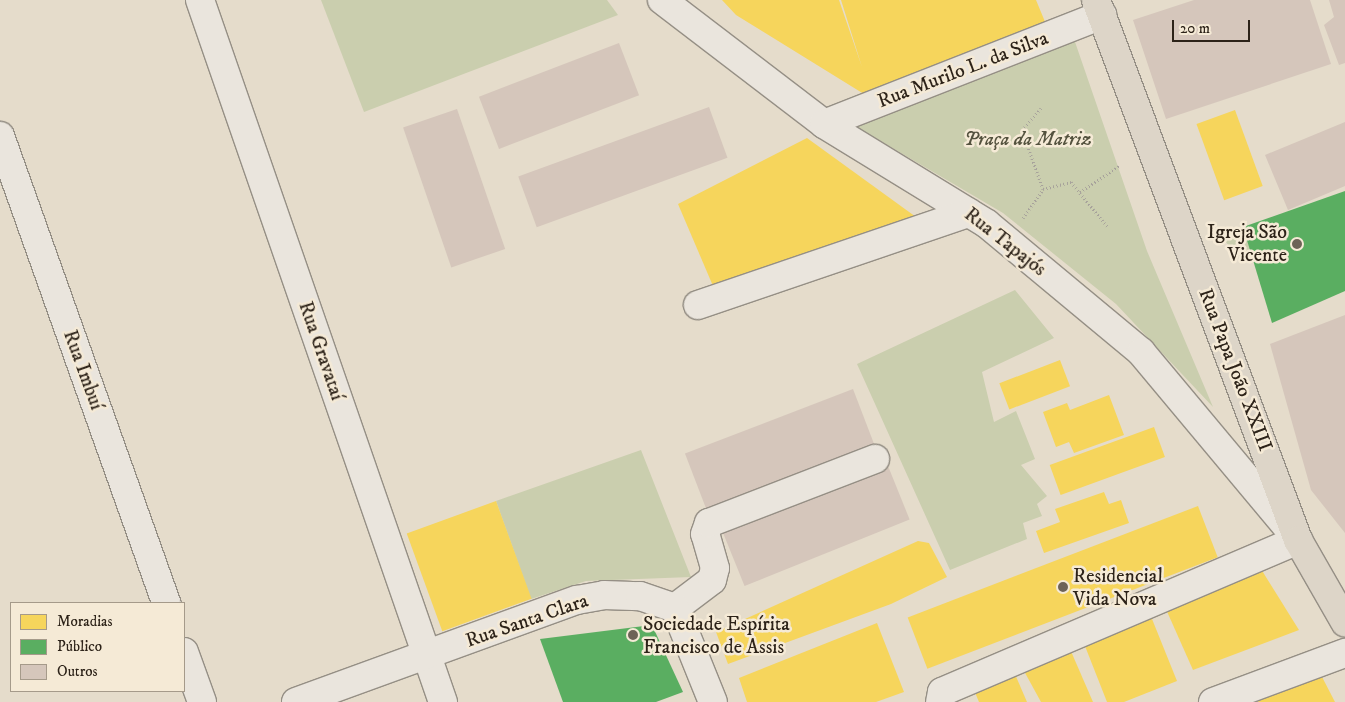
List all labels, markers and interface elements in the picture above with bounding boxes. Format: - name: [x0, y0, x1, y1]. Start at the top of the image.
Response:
- scale bar: [1175, 10, 1252, 42]
- text: 20 m: [1180, 19, 1210, 38]
- street label: Rua Murilo L. da Silva: [874, 26, 1052, 114]
- park label: Praça da Matriz: [964, 127, 1092, 151]
- street label: Rua Tapajós: [959, 203, 1051, 281]
- place label: Igreja São Vicente: [1207, 220, 1287, 267]
- marker: Igreja São Vicente: [1291, 238, 1303, 250]
- street label: Rua Papa João XXIII: [1193, 285, 1277, 455]
- street label: Rua Gravataí: [293, 298, 349, 404]
- street label: Rua Imbuí: [58, 327, 108, 413]
- place label: Residencial Vida Nova: [1073, 564, 1163, 611]
- marker: Residencial Vida Nova: [1057, 581, 1069, 593]
- street label: Rua Santa Clara: [463, 589, 591, 653]
- legend: [10, 602, 185, 692]
- text: Moradias: [57, 612, 112, 631]
- place label: Sociedade Espírita Francisco de Assis: [643, 612, 790, 659]
- marker: Sociedade Espírita Francisco de Assis: [627, 629, 639, 641]
- text: Público: [57, 637, 102, 656]
- text: Outros: [57, 662, 98, 681]

